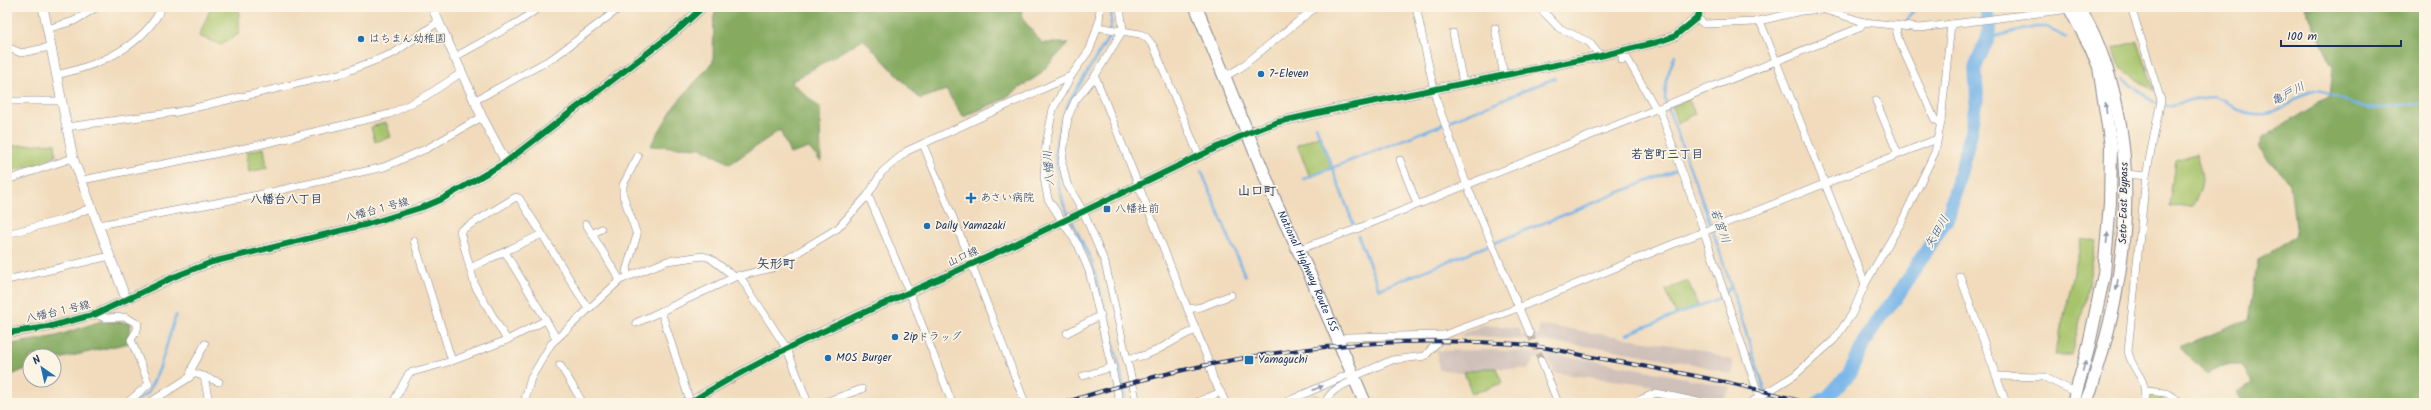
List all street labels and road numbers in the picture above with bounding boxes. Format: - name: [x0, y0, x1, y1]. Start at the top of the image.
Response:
- street label: Seto-East Bypass: [2114, 162, 2134, 244]
- street label: 八幡台１号線: [343, 193, 411, 227]
- street label: National Highway Route 155: [1272, 208, 1343, 336]
- street label: 山口線: [944, 242, 982, 272]
- street label: 八幡台１号線: [24, 296, 92, 328]

